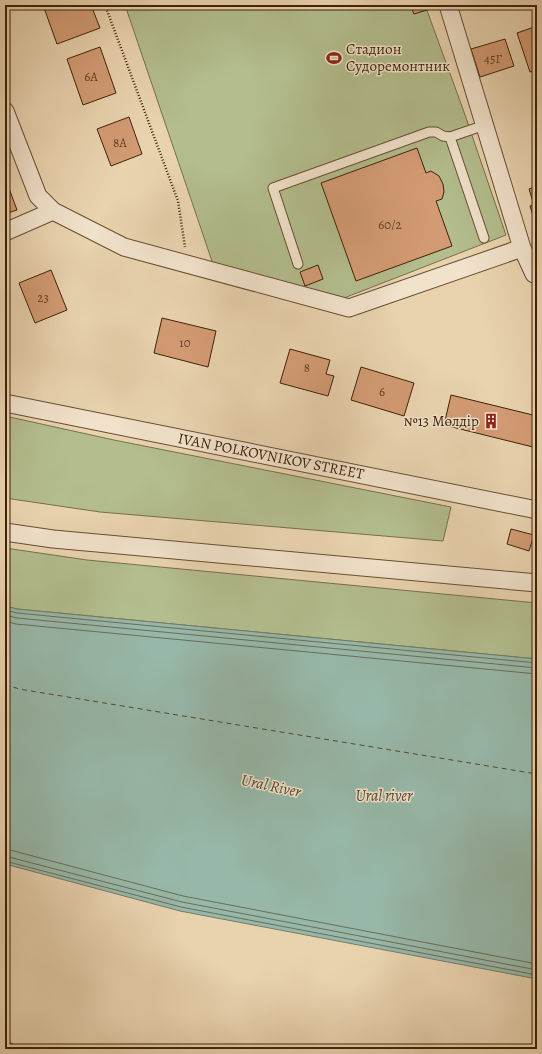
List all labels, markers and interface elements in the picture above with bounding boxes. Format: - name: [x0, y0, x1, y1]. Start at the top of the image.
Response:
- place label: Стадион Судоремонтник: [346, 39, 450, 76]
- sports icon: Стадион Судоремонтник: [325, 49, 343, 67]
- house number: 45Г: [484, 50, 503, 67]
- house number: 6А: [84, 68, 98, 85]
- house number: 8А: [113, 134, 127, 151]
- house number: 60/2: [378, 216, 402, 233]
- house number: 23: [37, 289, 49, 306]
- house number: 10: [179, 334, 191, 351]
- house number: 8: [304, 359, 310, 376]
- house number: 6: [379, 383, 385, 400]
- place label: №13 Мөлдiр: [403, 411, 479, 431]
- building icon: №13 Мөлдiр: [482, 412, 500, 430]
- street label: IVAN POLKOVNIKOV STREET: [176, 428, 367, 484]
- water label: Ural River: [239, 769, 303, 803]
- water label: Ural river: [355, 785, 413, 807]

